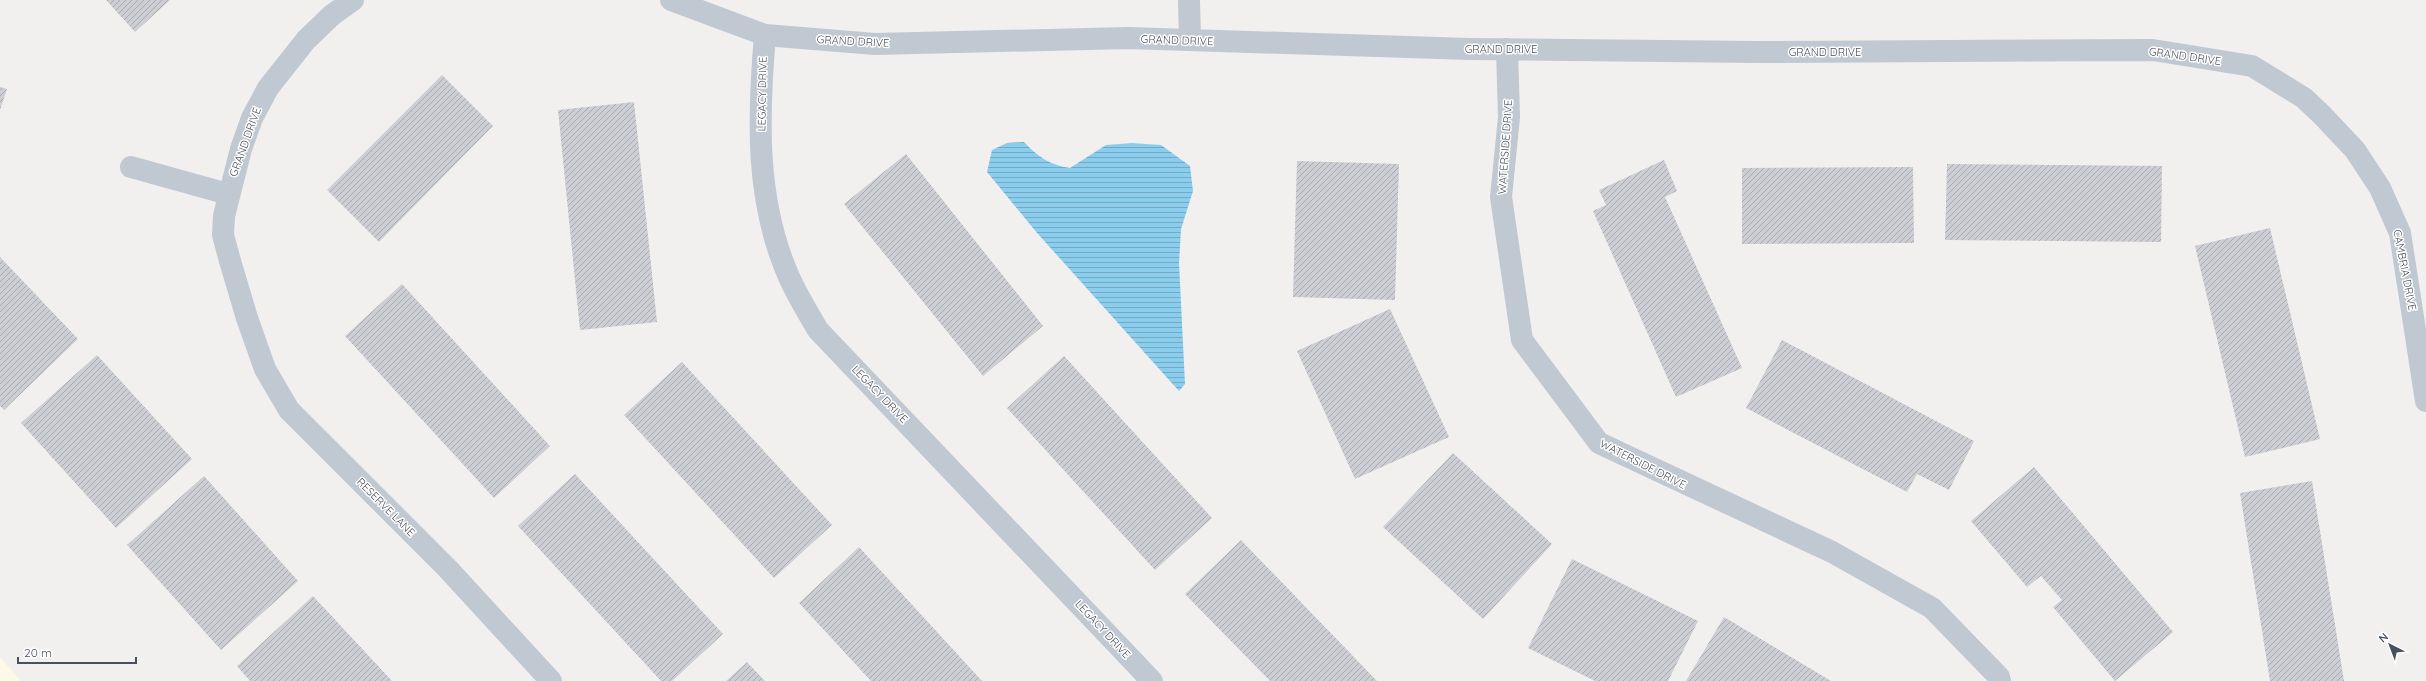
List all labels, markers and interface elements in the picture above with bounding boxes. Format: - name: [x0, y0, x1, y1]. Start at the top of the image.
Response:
- street label: GRAND DRIVE: [816, 32, 890, 50]
- street label: GRAND DRIVE: [1140, 32, 1214, 48]
- street label: GRAND DRIVE: [1465, 42, 1537, 56]
- street label: GRAND DRIVE: [2148, 44, 2222, 68]
- street label: GRAND DRIVE: [1789, 45, 1861, 59]
- street label: LEGACY DRIVE: [754, 57, 770, 131]
- street label: WATERSIDE DRIVE: [1495, 99, 1515, 195]
- street label: GRAND DRIVE: [226, 105, 264, 179]
- street label: CAMBRIA DRIVE: [2390, 228, 2420, 312]
- street label: LEGACY DRIVE: [849, 362, 911, 426]
- street label: WATERSIDE DRIVE: [1598, 436, 1688, 492]
- street label: RESERVE LANE: [354, 475, 418, 539]
- street label: LEGACY DRIVE: [1072, 597, 1134, 661]
- north arrow: [2370, 625, 2410, 665]
- text: N: [2376, 630, 2391, 645]
- scale bar: [18, 639, 136, 665]
- text: 20 m: [24, 645, 52, 660]

